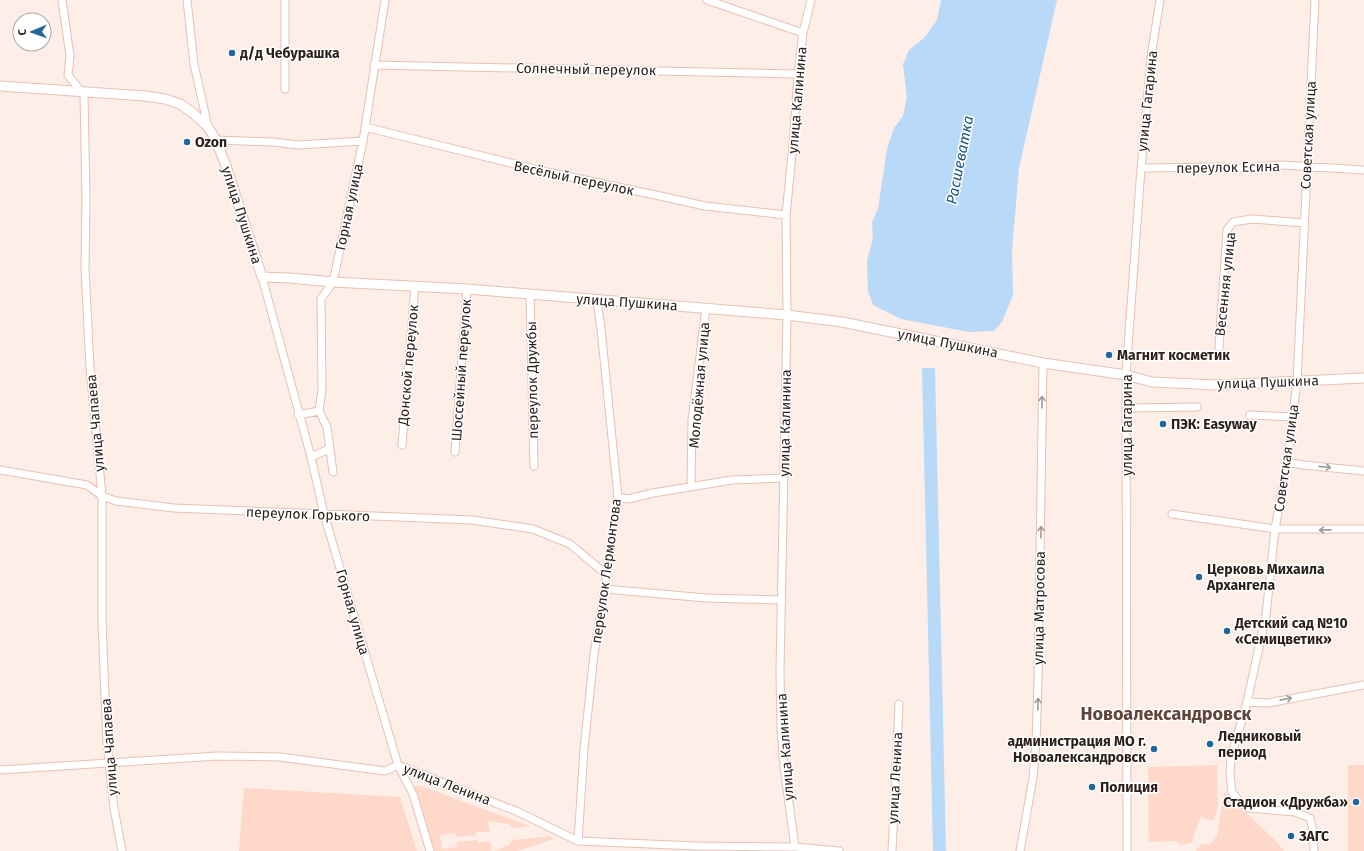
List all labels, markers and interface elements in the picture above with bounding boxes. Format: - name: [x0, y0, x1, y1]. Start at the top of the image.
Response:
- north arrow: [12, 12, 52, 52]
- text: С: [16, 28, 29, 36]
- place label: д/д Чебурашка: [240, 45, 340, 62]
- street label: улица Калинина: [784, 46, 811, 154]
- marker: д/д Чебурашка: [227, 48, 237, 58]
- street label: улица Гагарина: [1134, 50, 1161, 153]
- street label: Солнечный переулок: [516, 60, 657, 79]
- street label: Советская улица: [1297, 80, 1320, 190]
- water label: Расшеватка: [943, 114, 977, 206]
- place label: Ozon: [195, 134, 227, 151]
- marker: Ozon: [182, 137, 192, 147]
- street label: Весёлый переулок: [512, 157, 636, 200]
- street label: переулок Есина: [1176, 158, 1280, 177]
- street label: Горная улица: [332, 162, 367, 252]
- street label: улица Пушкина: [218, 164, 265, 266]
- street label: Весенняя улица: [1212, 231, 1239, 337]
- street label: улица Пушкина: [576, 290, 678, 315]
- street label: Шоссейный переулок: [448, 298, 475, 442]
- street label: Донской переулок: [395, 303, 422, 427]
- street label: переулок Дружбы: [523, 321, 542, 439]
- street label: Молодёжная улица: [686, 321, 713, 449]
- street label: улица Пушкина: [896, 325, 999, 362]
- place label: Магнит косметик: [1117, 347, 1230, 364]
- marker: Магнит косметик: [1104, 350, 1114, 360]
- street label: улица Калинина: [776, 369, 795, 477]
- street label: улица Пушкина: [1217, 372, 1319, 393]
- street label: улица Чапаева: [83, 374, 108, 472]
- street label: улица Гагарина: [1119, 374, 1136, 476]
- one-way arrow: [1038, 396, 1046, 409]
- street label: Советская улица: [1271, 403, 1302, 513]
- place label: ПЭК: Easyway: [1171, 416, 1258, 433]
- marker: ПЭК: Easyway: [1158, 419, 1168, 429]
- one-way arrow: [1318, 464, 1331, 471]
- street label: переулок Лермонтова: [588, 497, 625, 645]
- street label: переулок Горького: [246, 504, 370, 525]
- one-way arrow: [1037, 526, 1044, 539]
- one-way arrow: [1319, 526, 1332, 534]
- street label: улица Матросова: [1030, 551, 1049, 665]
- place label: Церковь Михаила Архангела: [1206, 561, 1325, 594]
- street label: Горная улица: [332, 567, 373, 657]
- marker: Церковь Михаила Архангела: [1194, 572, 1204, 582]
- place label: Детский сад №10 «Семицветик»: [1234, 615, 1348, 648]
- marker: Детский сад №10 «Семицветик»: [1222, 626, 1232, 636]
- street label: улица Калинина: [773, 693, 798, 801]
- one-way arrow: [1279, 695, 1292, 703]
- street label: улица Чапаева: [98, 698, 121, 796]
- one-way arrow: [1034, 698, 1041, 711]
- district label: Новоалександровск: [1081, 703, 1252, 725]
- place label: Ледниковый период: [1218, 728, 1301, 761]
- street label: улица Ленина: [885, 732, 906, 825]
- place label: администрация МО г. Новоалександровск: [1007, 733, 1146, 766]
- marker: Ледниковый период: [1205, 739, 1215, 749]
- marker: администрация МО г. Новоалександровск: [1149, 744, 1159, 754]
- street label: улица Ленина: [401, 760, 493, 809]
- place label: Полиция: [1100, 779, 1158, 796]
- marker: Полиция: [1087, 782, 1097, 792]
- place label: Стадион «Дружба»: [1223, 794, 1348, 811]
- marker: Стадион «Дружба»: [1351, 797, 1361, 807]
- place label: ЗАГС: [1298, 828, 1329, 845]
- marker: ЗАГС: [1286, 831, 1296, 841]

